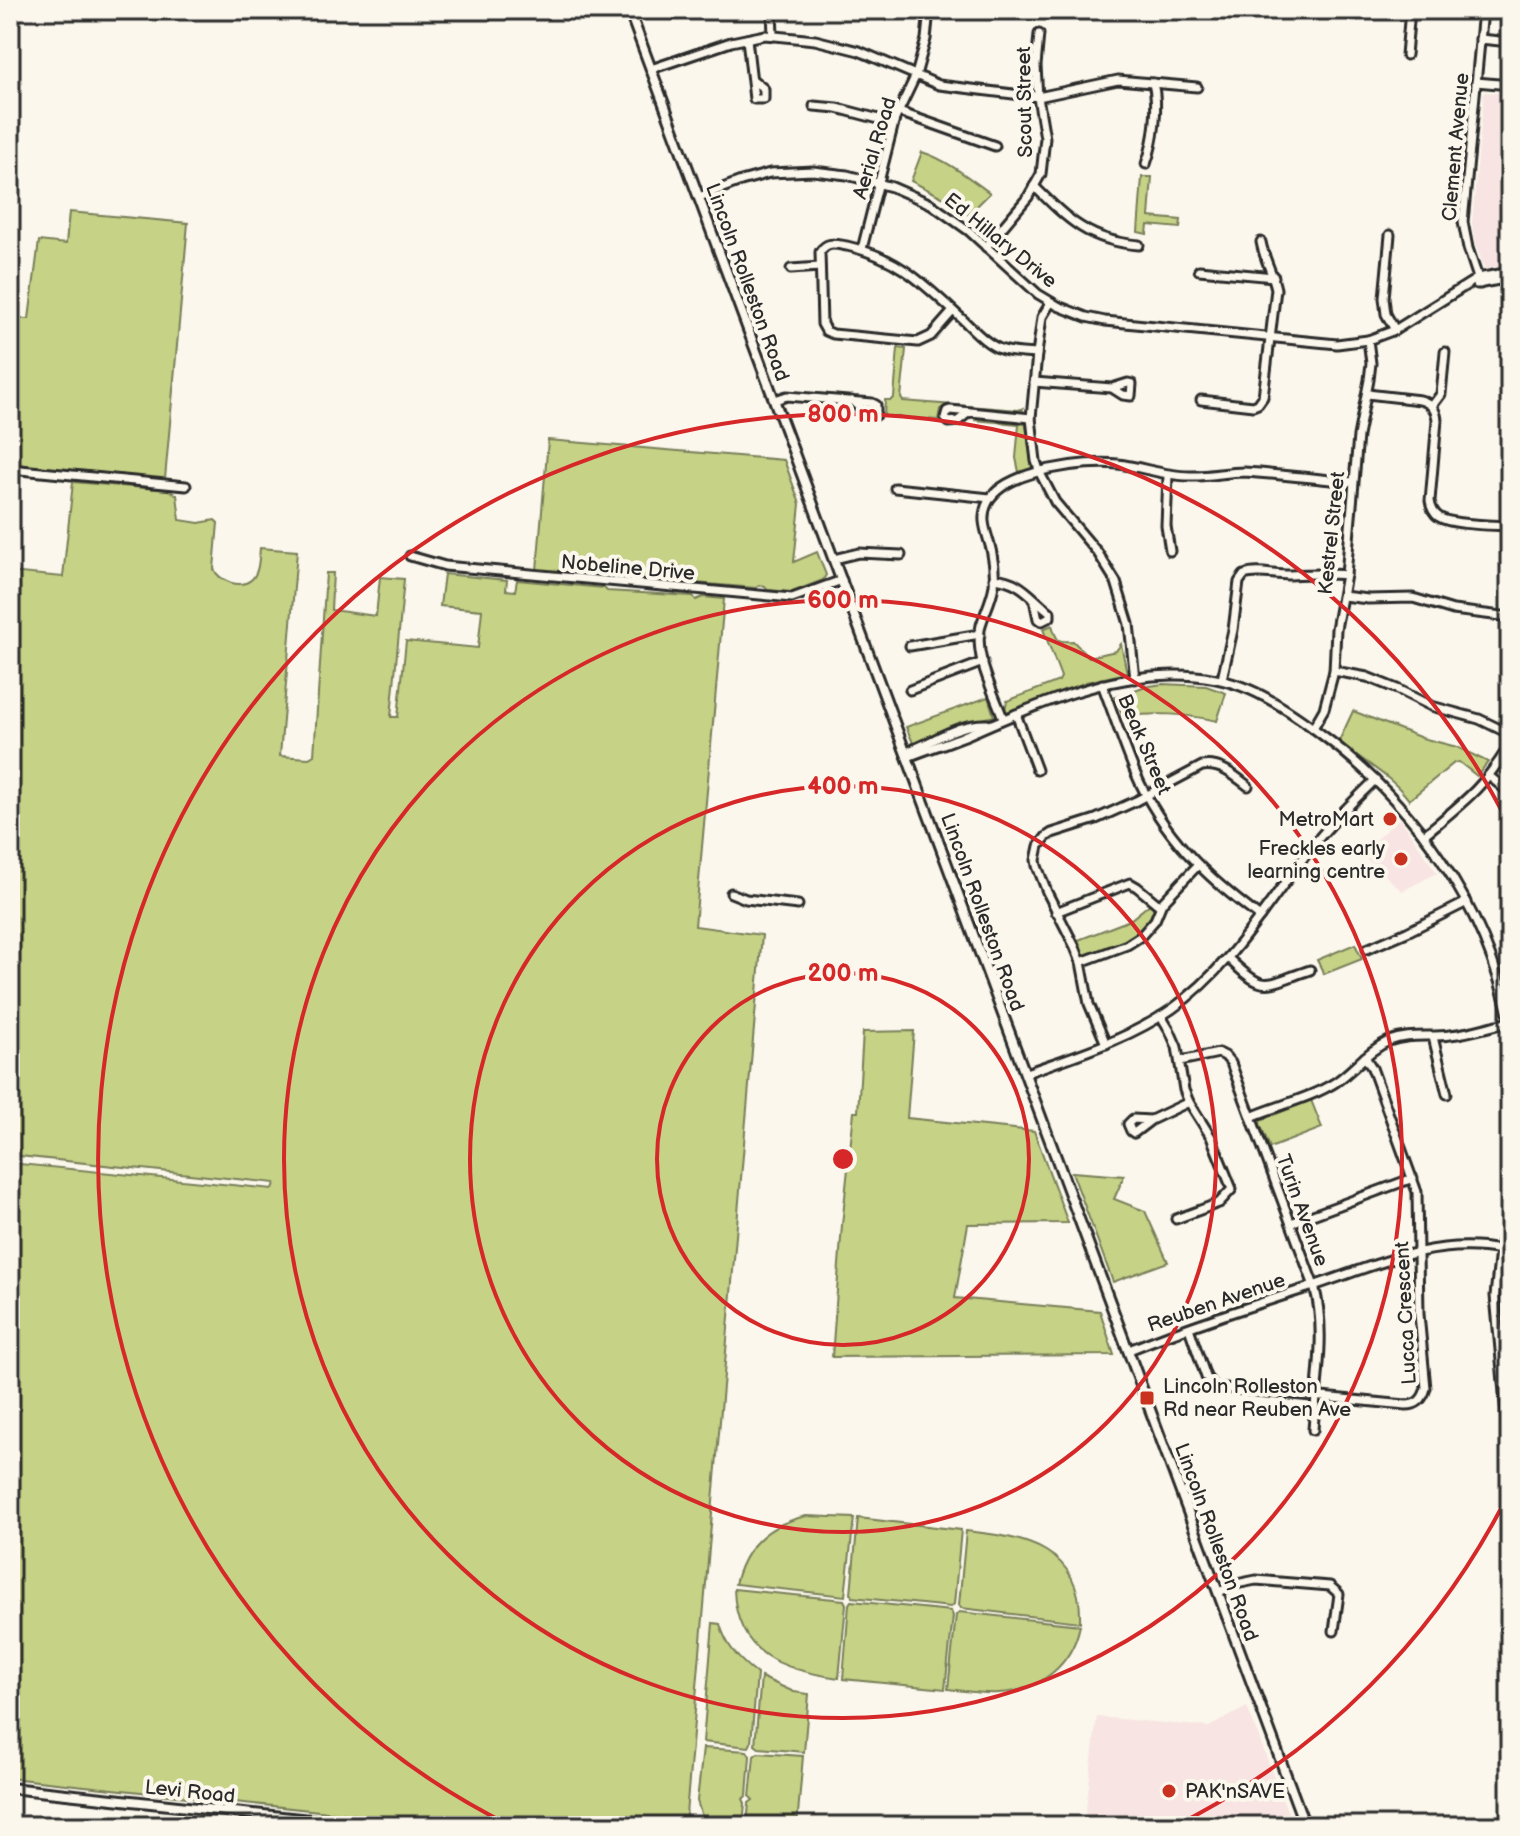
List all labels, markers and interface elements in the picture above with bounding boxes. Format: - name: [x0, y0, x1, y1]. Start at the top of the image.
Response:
- street label: Scout Street: [1012, 46, 1038, 158]
- street label: Clement Avenue: [1438, 72, 1474, 222]
- street label: Aerial Road: [848, 95, 902, 202]
- street label: Lincoln Rolleston Road: [700, 180, 794, 384]
- street label: Ed Hillary Drive: [939, 188, 1062, 294]
- text: 800 m: [807, 400, 879, 429]
- street label: Kestrel Street: [1314, 470, 1350, 596]
- street label: Nobeline Drive: [560, 550, 696, 586]
- text: 600 m: [807, 586, 879, 615]
- street label: Beak Street: [1112, 691, 1176, 798]
- text: 400 m: [808, 772, 879, 801]
- place label: MetroMart: [1278, 808, 1374, 832]
- street label: Lincoln Rolleston Road: [935, 810, 1029, 1014]
- marker: MetroMart: [1381, 810, 1399, 828]
- place label: Freckles early learning centre: [1248, 837, 1385, 884]
- marker: Freckles early learning centre: [1392, 850, 1410, 868]
- text: 200 m: [808, 959, 878, 988]
- centre of rings: [829, 1145, 857, 1173]
- street label: Turin Avenue: [1271, 1151, 1333, 1270]
- street label: Lucca Crescent: [1390, 1241, 1422, 1385]
- street label: Reuben Avenue: [1144, 1268, 1289, 1338]
- place label: Lincoln Rolleston Rd near Reuben Ave: [1163, 1375, 1351, 1422]
- marker: Lincoln Rolleston Rd near Reuben Ave: [1138, 1389, 1156, 1407]
- street label: Lincoln Rolleston Road: [1169, 1440, 1263, 1644]
- street label: Levi Road: [144, 1775, 236, 1809]
- place label: PAK'nSAVE: [1185, 1780, 1285, 1804]
- marker: PAK'nSAVE: [1160, 1782, 1178, 1800]

